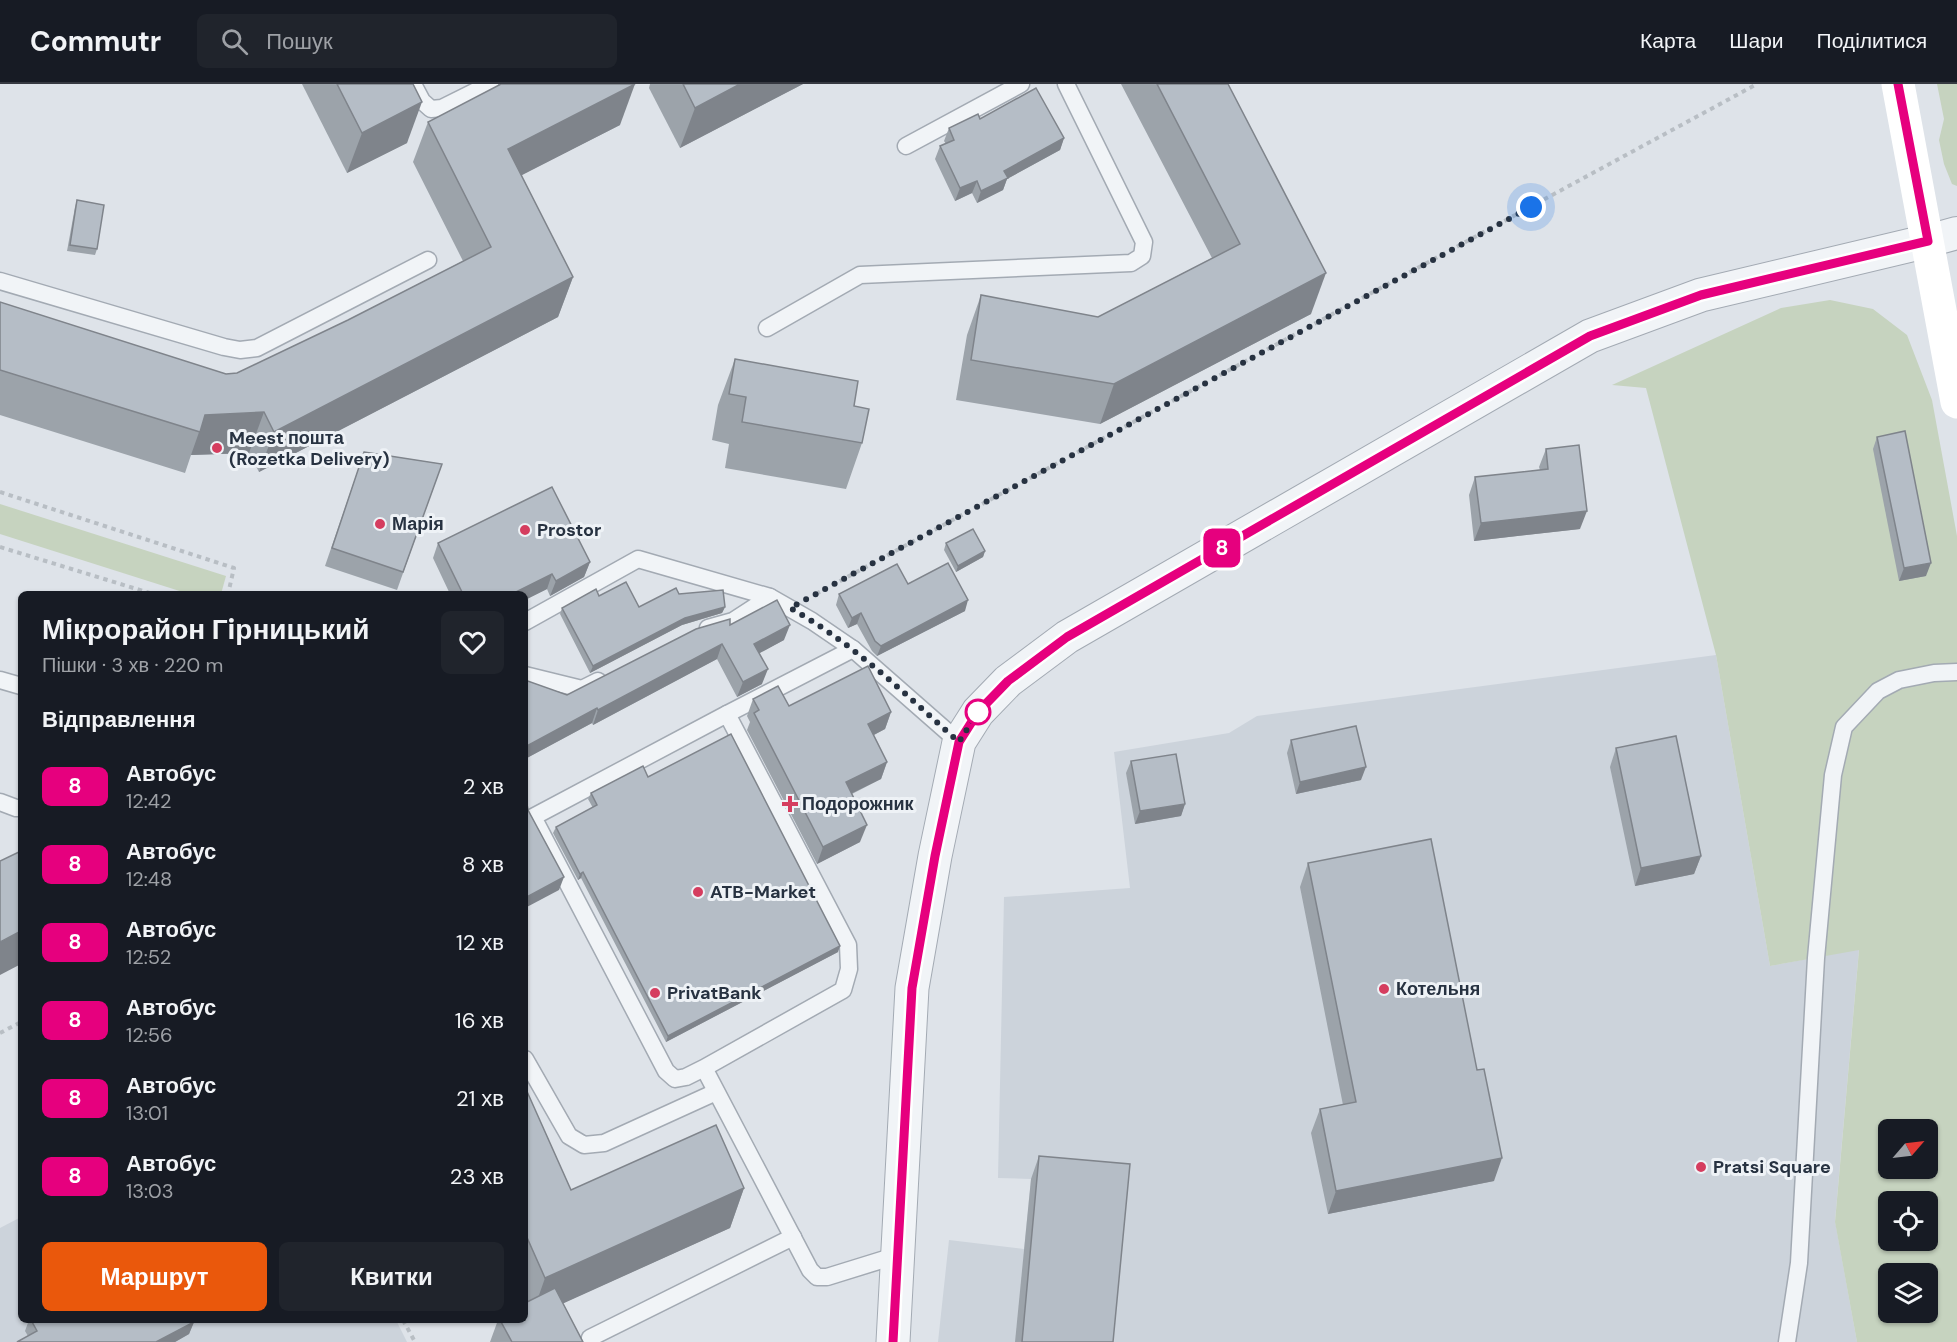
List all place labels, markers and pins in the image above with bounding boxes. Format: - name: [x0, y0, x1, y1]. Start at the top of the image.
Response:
- place label: Meest пошта (Rozetka Delivery): [229, 426, 390, 471]
- marker: Meest пошта (Rozetka Delivery): [210, 441, 224, 455]
- place label: Марія: [392, 512, 444, 536]
- marker: Марія: [373, 517, 387, 531]
- place label: Prostor: [537, 518, 601, 542]
- marker: Prostor: [518, 523, 532, 537]
- unlabelled marker: [965, 699, 991, 725]
- place label: Подорожник: [802, 792, 915, 816]
- marker: Подорожник: [783, 797, 797, 811]
- place label: ATB-Market: [710, 880, 816, 904]
- marker: ATB-Market: [691, 885, 705, 899]
- place label: Котельня: [1396, 977, 1480, 1001]
- place label: PrivatBank: [667, 981, 762, 1005]
- marker: Котельня: [1377, 982, 1391, 996]
- marker: PrivatBank: [648, 986, 662, 1000]
- place label: Pratsi Square: [1713, 1155, 1831, 1179]
- marker: Pratsi Square: [1694, 1160, 1708, 1174]

